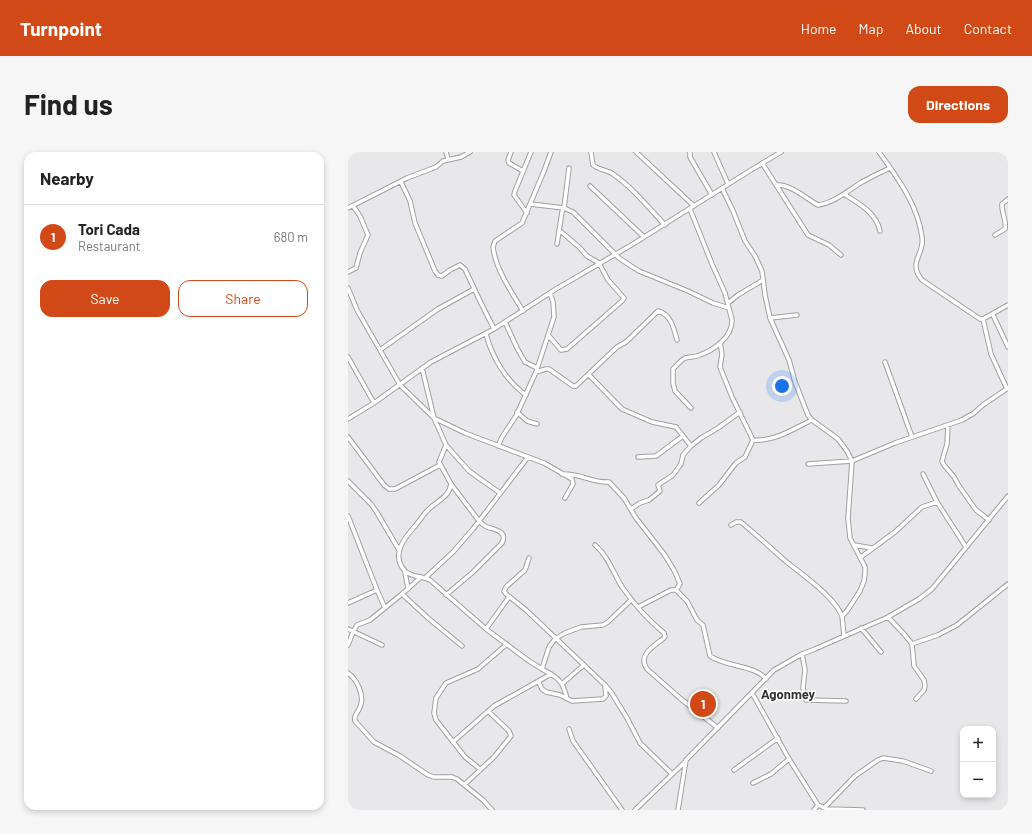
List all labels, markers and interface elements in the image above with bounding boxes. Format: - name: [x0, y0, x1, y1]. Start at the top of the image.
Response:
- text: Turnpoint: [20, 17, 102, 40]
- text: Home: [801, 20, 837, 37]
- text: Map: [859, 20, 883, 37]
- text: About: [905, 20, 942, 37]
- text: Contact: [964, 20, 1012, 37]
- button: Directions: [908, 86, 1008, 123]
- text: Find us: [24, 87, 113, 121]
- text: Nearby: [40, 168, 94, 188]
- text: Tori Cada: [78, 220, 140, 238]
- text: 1: [51, 229, 55, 245]
- text: 680 m: [274, 229, 308, 245]
- text: Restaurant: [78, 238, 140, 254]
- button: Save: [40, 280, 170, 317]
- button: Share: [178, 280, 308, 317]
- your location: [772, 376, 792, 396]
- district label: Agonmey: [761, 686, 816, 702]
- pin: 1: [690, 689, 716, 719]
- map controls: [960, 726, 996, 798]
- button: +: [960, 726, 996, 762]
- button: −: [960, 762, 996, 798]

